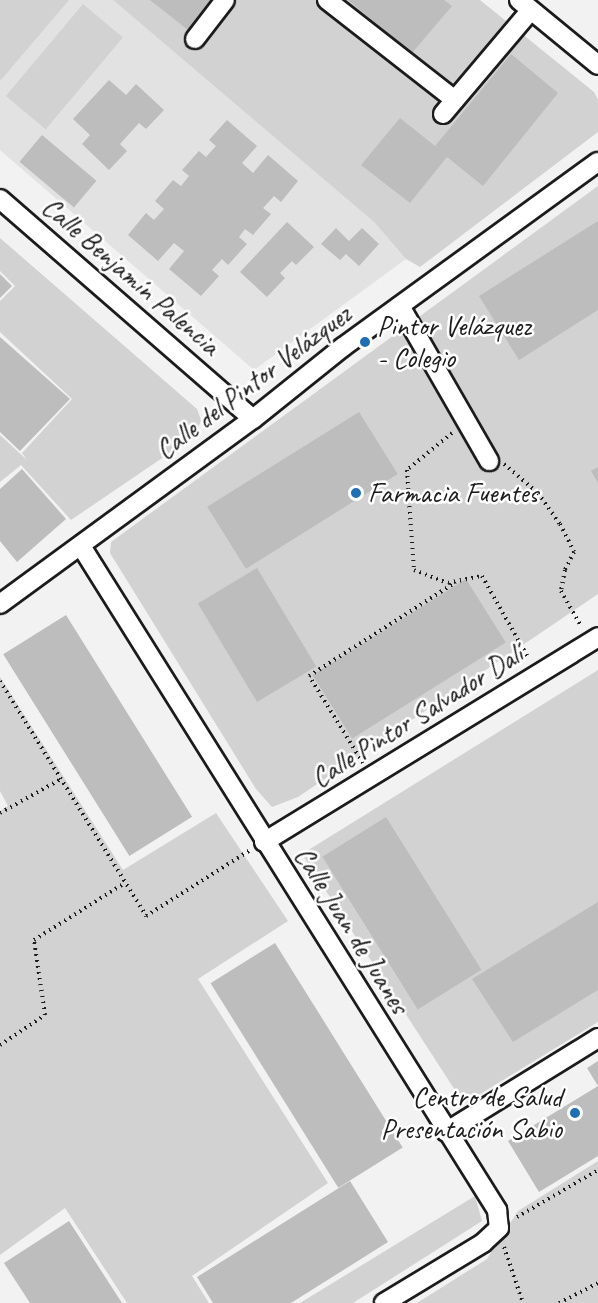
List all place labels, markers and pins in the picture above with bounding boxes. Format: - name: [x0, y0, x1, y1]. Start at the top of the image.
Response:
- place label: Pintor Velázquez - Colegio: [377, 309, 531, 375]
- marker: Pintor Velázquez - Colegio: [358, 335, 372, 349]
- place label: Farmacia Fuentes: [368, 476, 538, 510]
- marker: Farmacia Fuentes: [349, 486, 363, 500]
- place label: Centro de Salud Presentación Sabio: [381, 1080, 562, 1146]
- marker: Centro de Salud Presentación Sabio: [566, 1104, 584, 1122]

